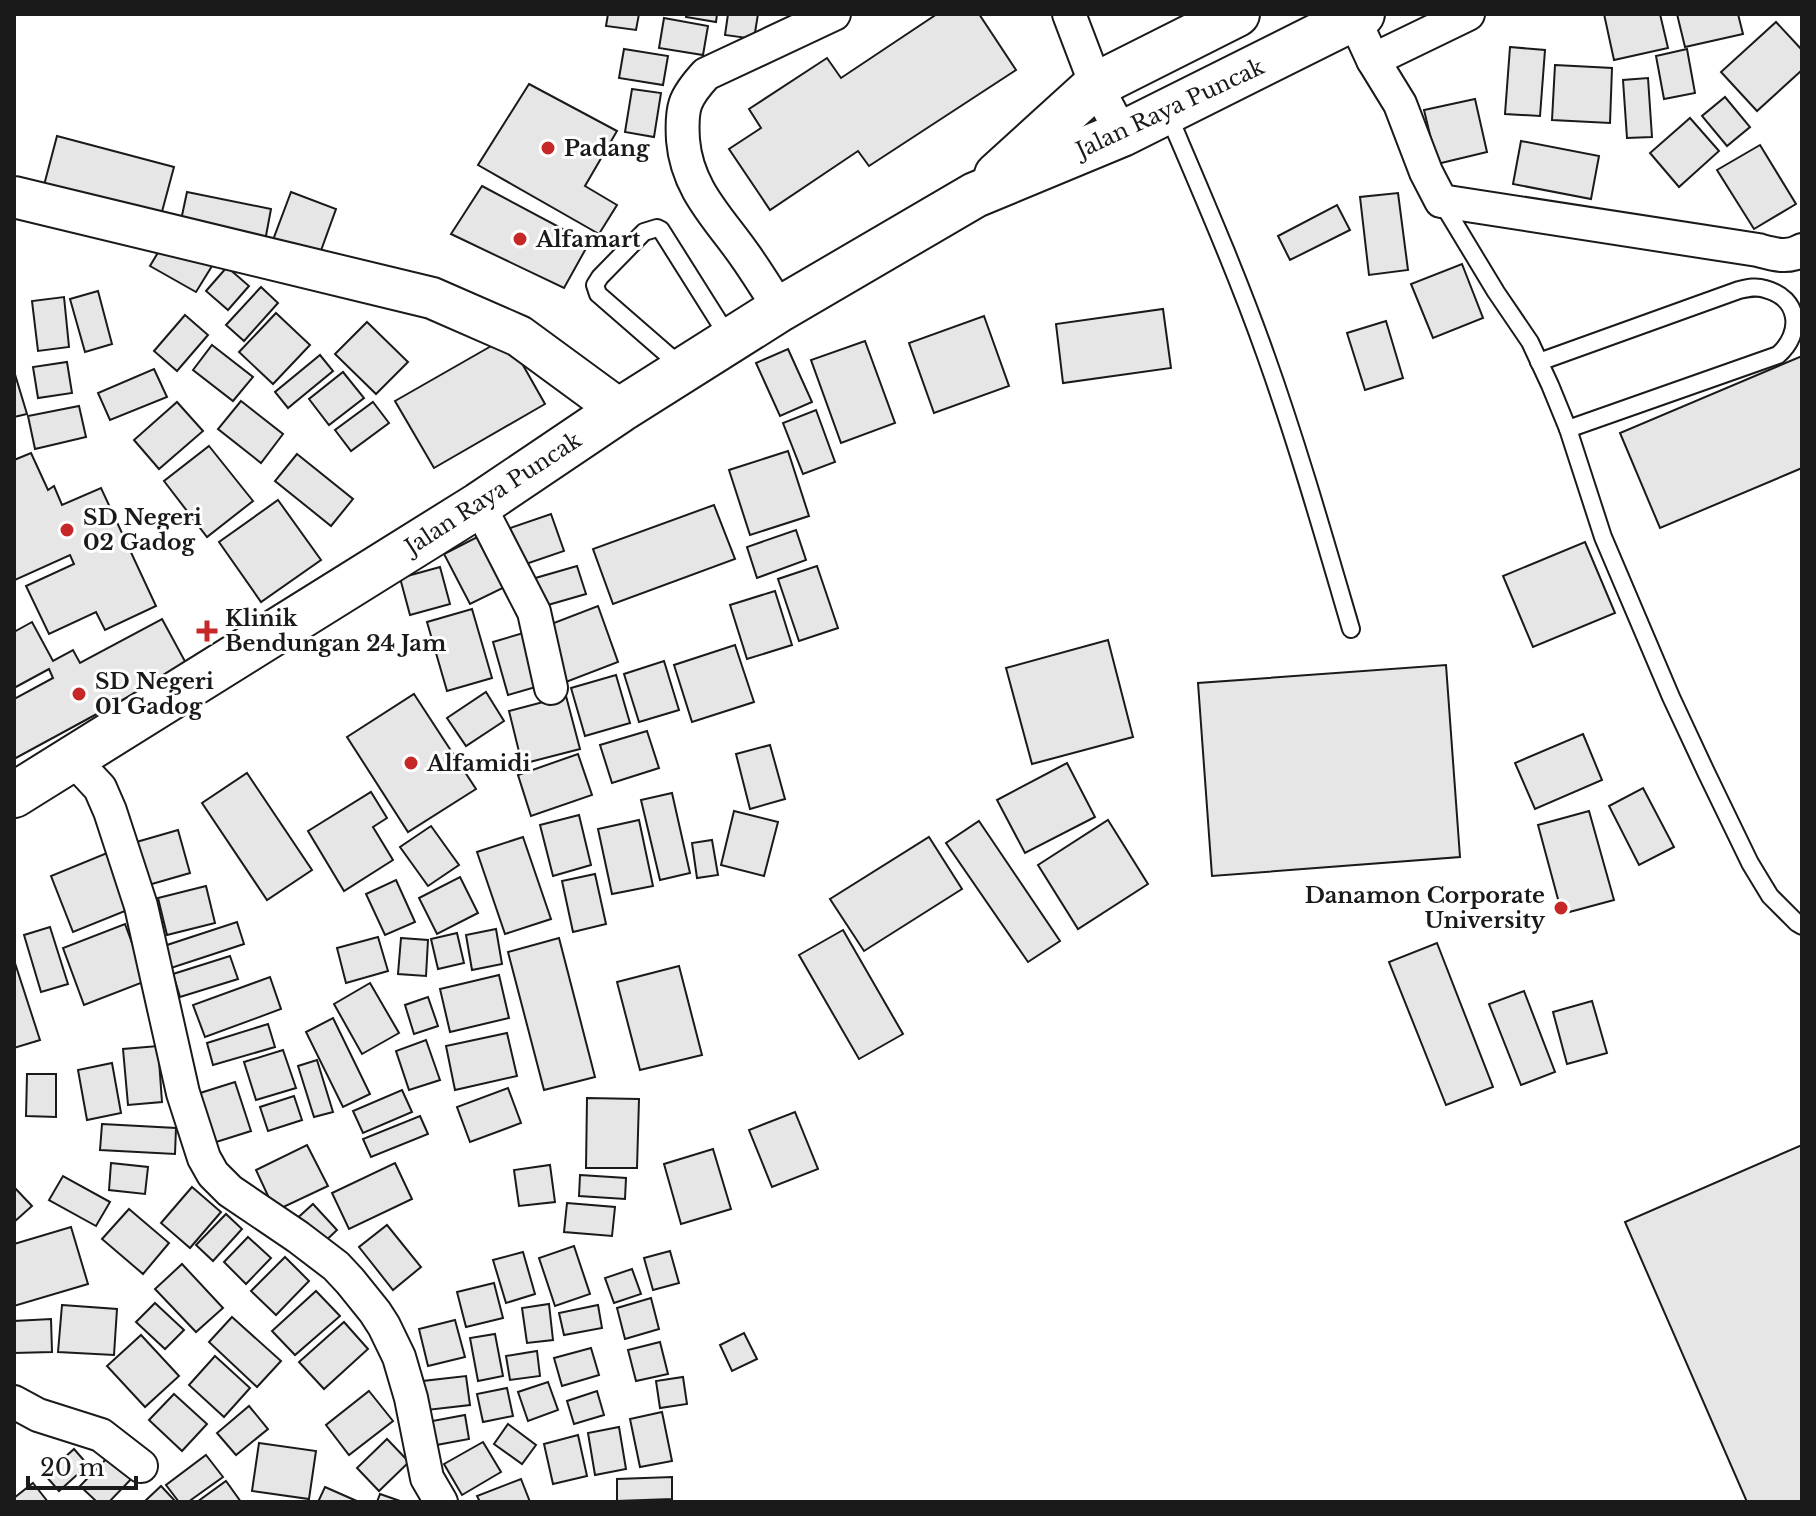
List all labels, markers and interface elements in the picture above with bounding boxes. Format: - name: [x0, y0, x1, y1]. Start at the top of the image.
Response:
- street label: Jalan Raya Puncak: [1069, 53, 1269, 165]
- place label: Padang: [564, 135, 650, 162]
- marker: Padang: [539, 139, 557, 157]
- place label: Alfamart: [535, 226, 641, 253]
- marker: Alfamart: [511, 230, 529, 248]
- street label: Jalan Raya Puncak: [398, 426, 587, 562]
- place label: SD Negeri 02 Gadog: [83, 504, 202, 556]
- marker: SD Negeri 02 Gadog: [58, 521, 76, 539]
- place label: Klinik Bendungan 24 Jam: [225, 605, 446, 657]
- marker: Klinik Bendungan 24 Jam: [196, 620, 218, 642]
- place label: SD Negeri 01 Gadog: [95, 668, 214, 720]
- marker: SD Negeri 01 Gadog: [70, 685, 88, 703]
- place label: Alfamidi: [426, 750, 531, 777]
- marker: Alfamidi: [402, 754, 420, 772]
- place label: Danamon Corporate University: [1305, 882, 1546, 934]
- marker: Danamon Corporate University: [1552, 899, 1570, 917]
- scale bar: [28, 1440, 136, 1490]
- text: 20 m: [40, 1453, 105, 1482]

